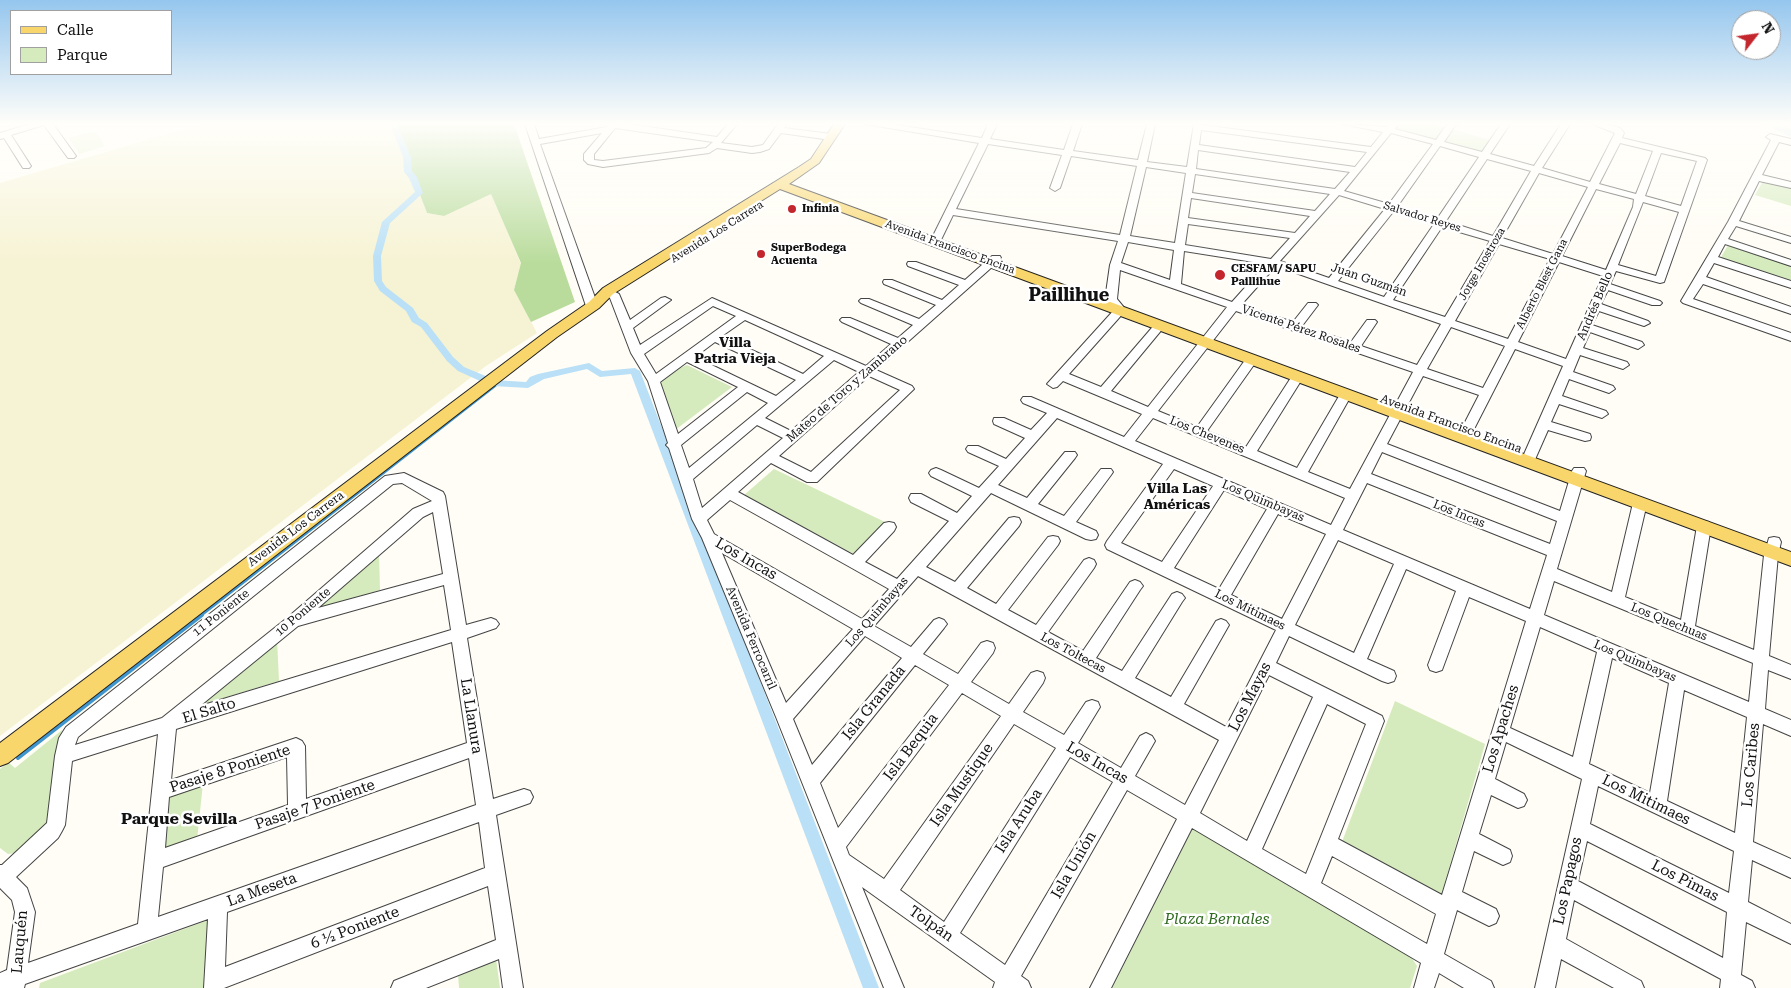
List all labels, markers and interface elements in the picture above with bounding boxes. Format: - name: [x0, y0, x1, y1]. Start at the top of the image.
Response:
- legend: [10, 10, 172, 75]
- north arrow: [1731, 10, 1781, 60]
- text: N: [1759, 19, 1778, 37]
- text: Calle: [57, 21, 93, 39]
- text: Parque: [57, 46, 108, 64]
- street label: Avenida Los Carrera: [668, 198, 766, 266]
- street label: Salvador Reyes: [1382, 199, 1462, 235]
- place label: Infinia: [802, 202, 839, 216]
- marker: Infinia: [786, 203, 798, 215]
- street label: Avenida Francisco Encina: [883, 217, 1017, 277]
- street label: Jorge Inostroza: [1456, 225, 1508, 303]
- street label: Alberto Blest Gana: [1514, 237, 1570, 331]
- place label: SuperBodega Acuenta: [771, 241, 846, 267]
- marker: SuperBodega Acuenta: [755, 248, 767, 260]
- street label: Juan Guzmán: [1329, 260, 1409, 300]
- place label: CESFAM/ SAPU Paillihue: [1231, 262, 1316, 288]
- marker: CESFAM/ SAPU Paillihue: [1213, 268, 1227, 282]
- street label: Andrés Bello: [1574, 269, 1616, 343]
- district label: Paillihue: [1029, 285, 1109, 307]
- street label: Vicente Pérez Rosales: [1240, 302, 1362, 356]
- street label: Mateo de Toro y Zambrano: [784, 333, 910, 445]
- district label: Villa Patria Vieja: [694, 335, 776, 368]
- street label: Avenida Francisco Encina: [1378, 392, 1524, 456]
- street label: Los Chevenes: [1167, 413, 1247, 457]
- street label: Los Quimbayas: [1220, 477, 1306, 525]
- district label: Villa Las Américas: [1144, 481, 1210, 514]
- street label: Avenida Los Carrera: [245, 488, 347, 570]
- street label: Los Incas: [1431, 497, 1487, 531]
- street label: Los Incas: [712, 534, 780, 584]
- street label: Los Quimbayas: [843, 574, 911, 650]
- street label: Avenida Ferrocarril: [723, 584, 779, 692]
- street label: 10 Poniente: [272, 585, 334, 639]
- street label: 11 Poniente: [190, 586, 252, 640]
- street label: Los Mitimaes: [1212, 587, 1288, 633]
- street label: Los Quechuas: [1629, 600, 1709, 644]
- street label: Los Toltecas: [1038, 630, 1108, 676]
- street label: Los Quimbayas: [1592, 637, 1678, 685]
- street label: Los Mayas: [1225, 659, 1275, 735]
- street label: Isla Granada: [838, 662, 910, 744]
- street label: La Llanura: [456, 677, 486, 755]
- street label: Los Apaches: [1479, 683, 1523, 775]
- street label: El Salto: [180, 694, 238, 728]
- street label: Isla Bequia: [880, 710, 942, 784]
- street label: Los Caribes: [1738, 722, 1764, 808]
- street label: Los Incas: [1063, 738, 1131, 788]
- street label: Isla Mustique: [927, 740, 997, 830]
- street label: Pasaje 8 Poniente: [167, 741, 293, 797]
- street label: Los Mitimaes: [1599, 771, 1693, 829]
- street label: Pasaje 7 Poniente: [253, 776, 377, 834]
- street label: Isla Aruba: [992, 785, 1046, 857]
- district label: Parque Sevilla: [121, 809, 237, 829]
- street label: Isla Unión: [1048, 828, 1100, 902]
- street label: Los Papagos: [1550, 836, 1586, 926]
- street label: Los Pimas: [1648, 856, 1722, 906]
- street label: La Meseta: [225, 869, 299, 911]
- street label: Tolpán: [905, 902, 957, 946]
- street label: 6 ½ Poniente: [308, 903, 402, 953]
- street label: Lauquén: [8, 910, 32, 974]
- park label: Plaza Bernales: [1165, 911, 1269, 929]

